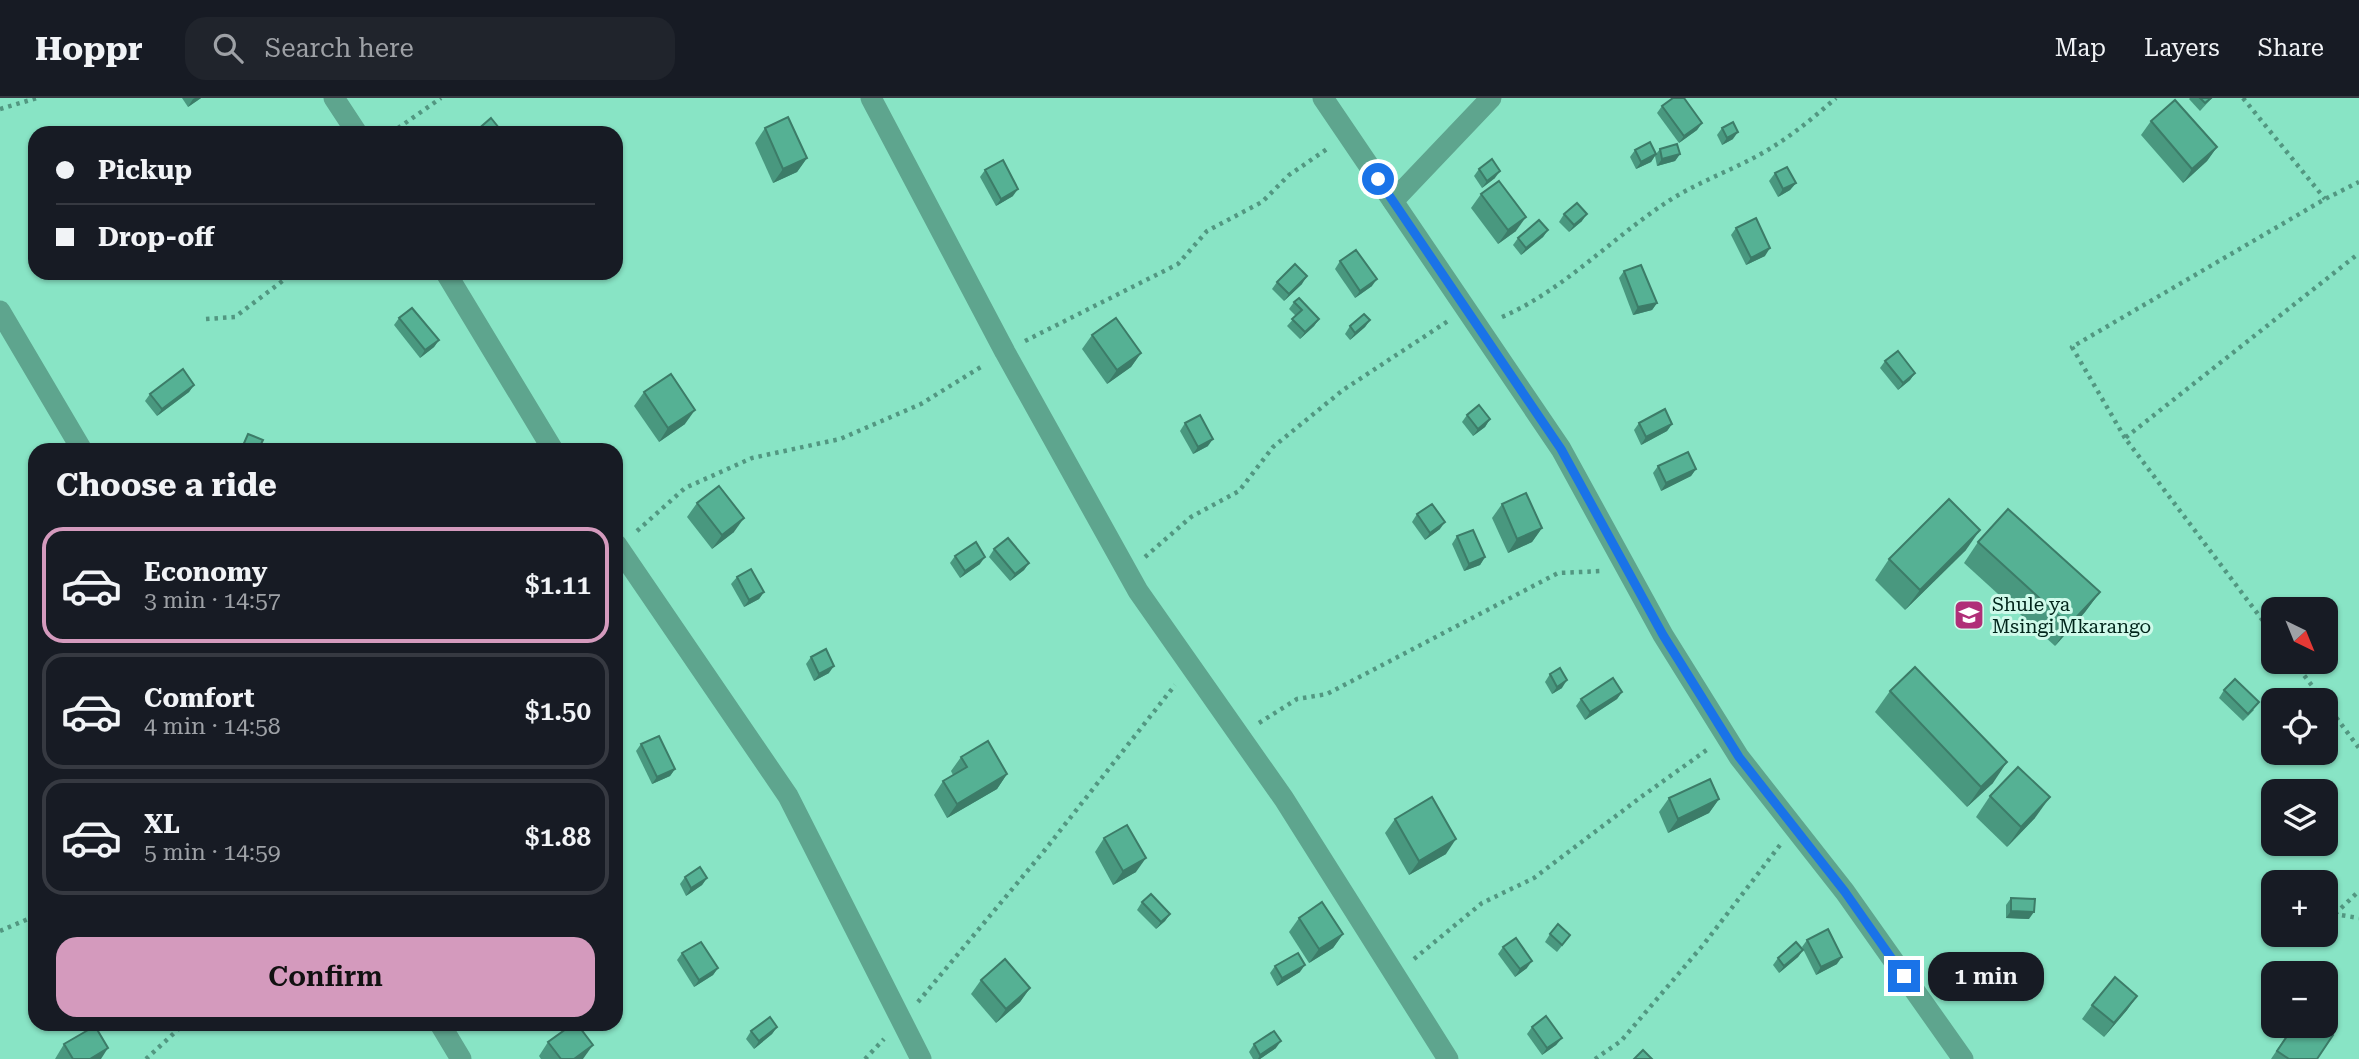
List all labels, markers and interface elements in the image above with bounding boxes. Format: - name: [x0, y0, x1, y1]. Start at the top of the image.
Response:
- search box: [185, 17, 675, 80]
- text: Hoppr: [35, 29, 143, 68]
- icon: search: [209, 29, 247, 67]
- text: Search here: [265, 33, 414, 63]
- text: Map: [2055, 34, 2106, 62]
- text: Layers: [2144, 34, 2220, 62]
- text: Share: [2258, 34, 2324, 62]
- text: Pickup: [98, 155, 192, 185]
- route start: [1362, 163, 1394, 195]
- text: Drop-off: [98, 222, 214, 252]
- text: Choose a ride: [56, 466, 277, 504]
- icon: car: [60, 554, 123, 617]
- text: Economy: [144, 557, 267, 587]
- text: $1.11: [525, 570, 591, 600]
- text: 3 min · 14:57: [144, 587, 281, 614]
- place label: Shule ya Msingi Mkarango: [1992, 593, 2151, 638]
- north arrow: [2261, 597, 2338, 674]
- map controls: [2261, 597, 2338, 1038]
- school or university icon: Shule ya Msingi Mkarango: [1952, 598, 1986, 632]
- icon: car: [60, 680, 123, 743]
- text: Comfort: [144, 683, 254, 713]
- button: locate: [2261, 688, 2338, 765]
- text: $1.50: [525, 696, 591, 726]
- text: 4 min · 14:58: [144, 713, 281, 740]
- button: layers: [2261, 779, 2338, 856]
- icon: car: [60, 806, 123, 869]
- text: XL: [144, 809, 180, 839]
- text: $1.88: [525, 822, 591, 852]
- text: 5 min · 14:59: [144, 839, 281, 866]
- button: +: [2261, 870, 2338, 947]
- button: Confirm: [56, 937, 595, 1017]
- callout: 1 min: [1928, 952, 2044, 1001]
- route end: [1888, 960, 1920, 992]
- button: −: [2261, 961, 2338, 1038]
- text: 1 min: [1954, 963, 2018, 990]

